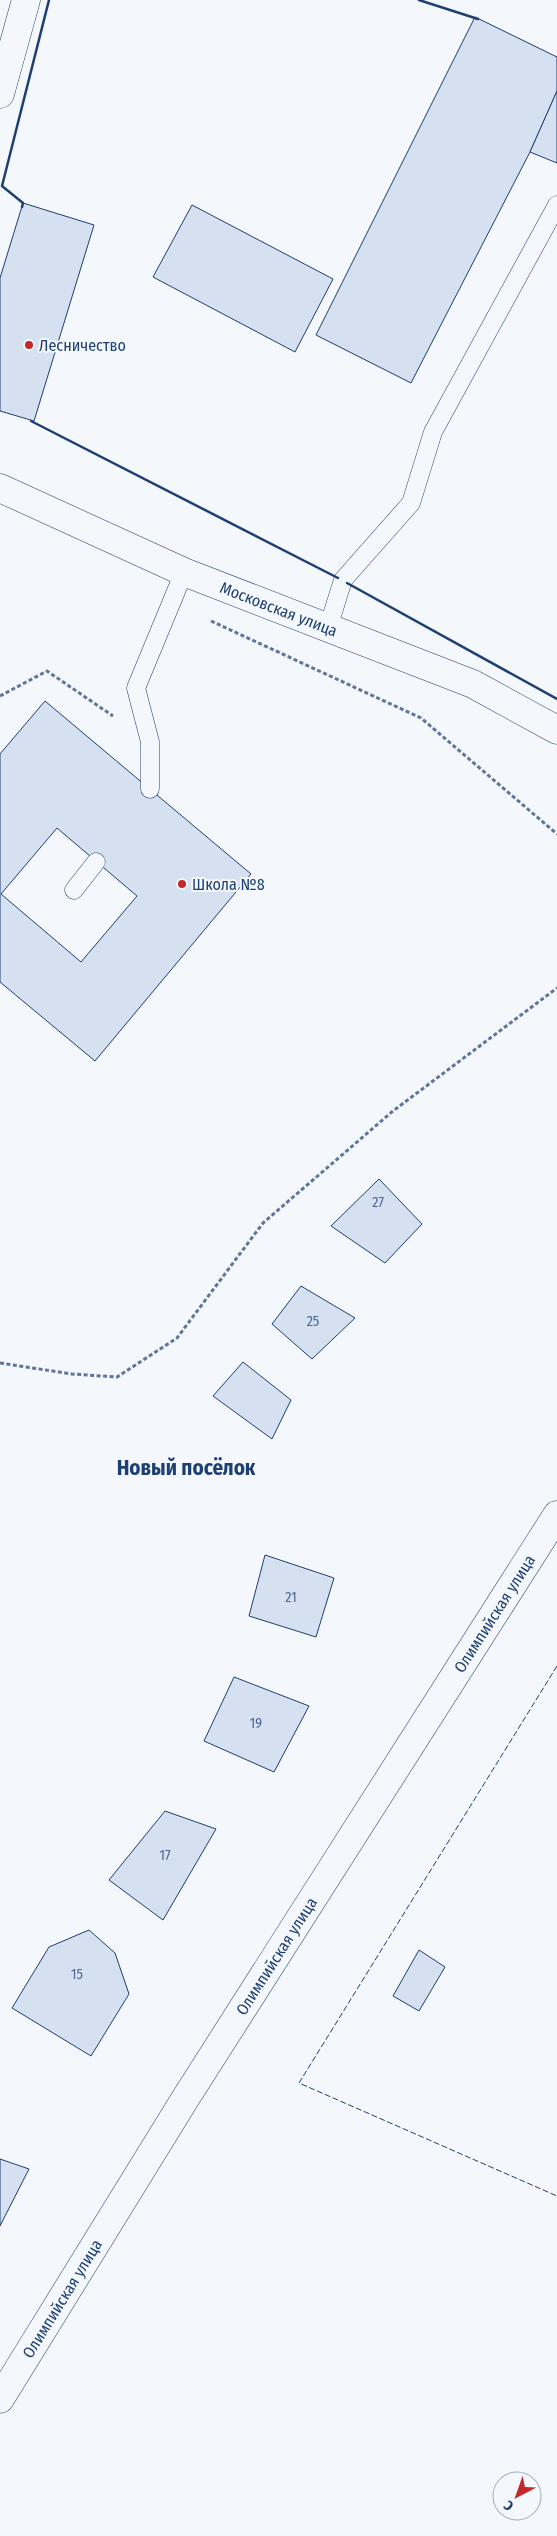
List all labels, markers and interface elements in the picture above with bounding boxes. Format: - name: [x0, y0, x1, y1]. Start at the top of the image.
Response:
- place label: Лесничество: [39, 336, 126, 355]
- marker: Лесничество: [23, 339, 35, 351]
- street label: Московская улица: [218, 577, 340, 640]
- place label: Школа №8: [192, 875, 265, 894]
- marker: Школа №8: [176, 878, 188, 890]
- house number: 27: [372, 1194, 384, 1211]
- house number: 25: [307, 1313, 319, 1330]
- district label: Новый посёлок: [117, 1455, 256, 1481]
- street label: Олимпийская улица: [450, 1551, 539, 1676]
- house number: 21: [285, 1589, 297, 1606]
- house number: 19: [250, 1715, 262, 1732]
- house number: 17: [159, 1847, 171, 1864]
- street label: Олимпийская улица: [232, 1893, 321, 2018]
- house number: 15: [71, 1966, 83, 1983]
- street label: Олимпийская улица: [18, 2236, 106, 2361]
- north arrow: [492, 2471, 542, 2521]
- text: С: [500, 2496, 517, 2514]

